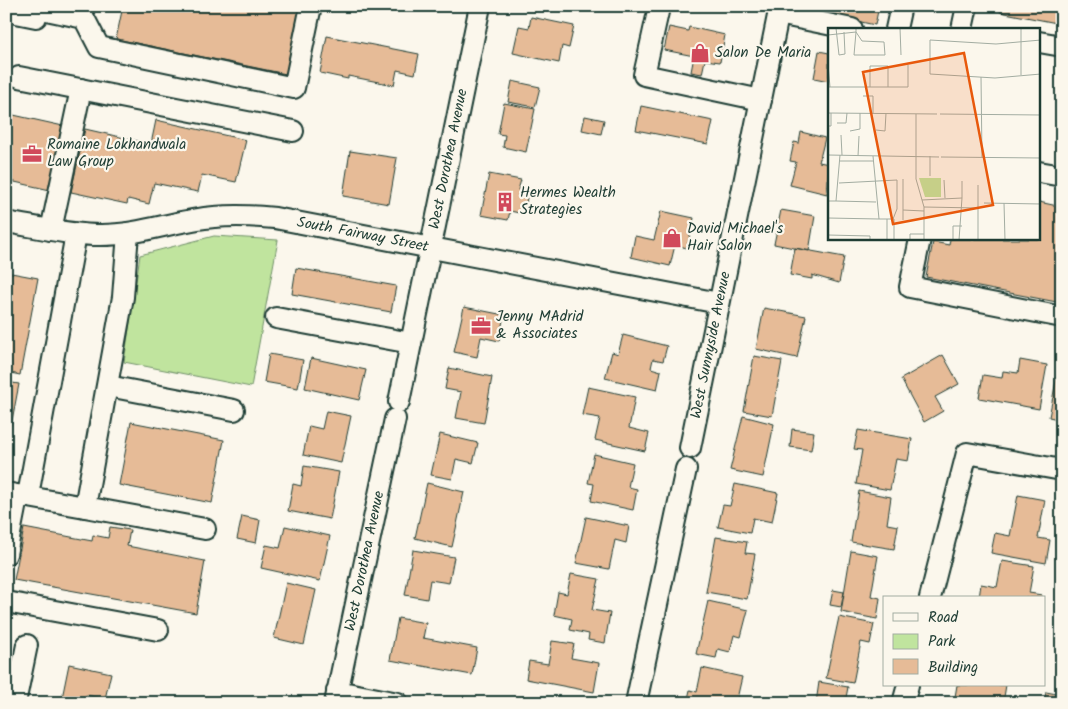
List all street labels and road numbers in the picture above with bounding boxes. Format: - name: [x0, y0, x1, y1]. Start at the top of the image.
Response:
- street label: West Dorothea Avenue: [423, 86, 475, 231]
- street label: South Fairway Street: [295, 210, 431, 259]
- street label: West Sunnyside Avenue: [684, 269, 738, 421]
- street label: West Dorothea Avenue: [338, 489, 392, 634]

